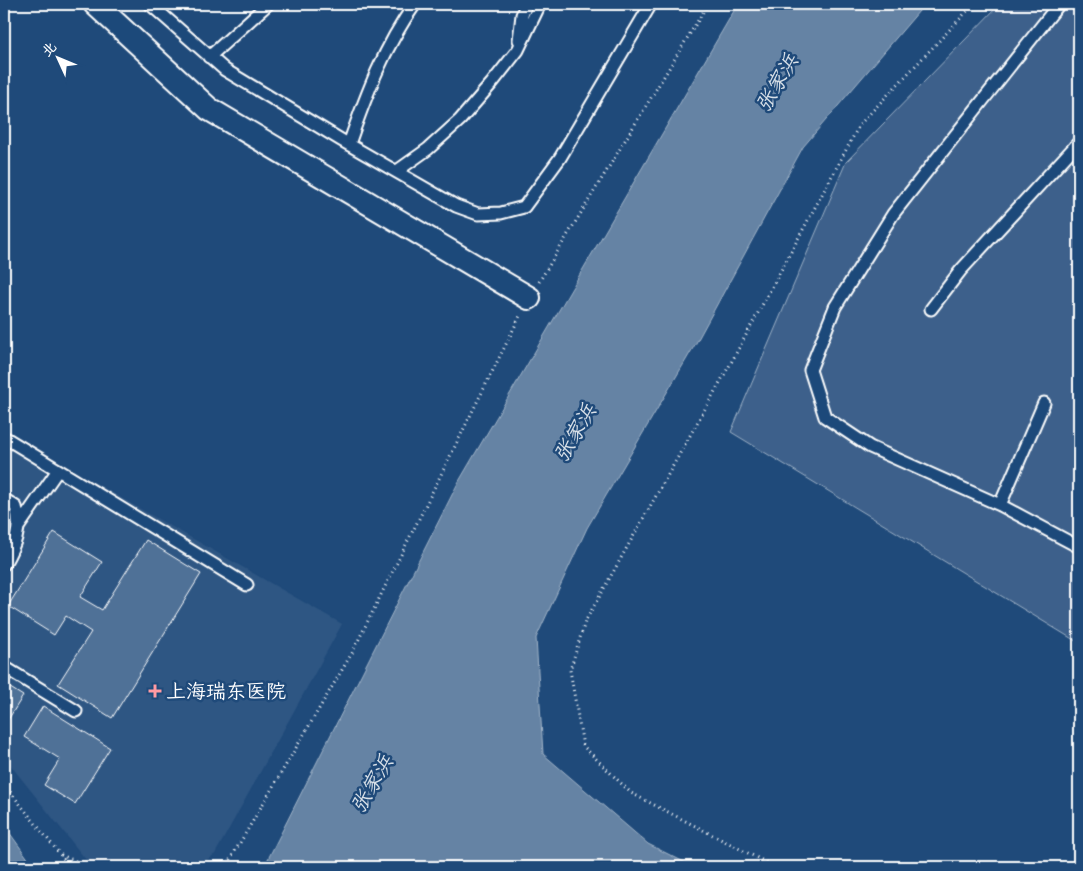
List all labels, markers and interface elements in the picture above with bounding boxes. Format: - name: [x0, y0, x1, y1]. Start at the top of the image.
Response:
- north arrow: [32, 32, 82, 82]
- text: 北: [38, 38, 61, 61]
- water label: 张家浜: [750, 48, 806, 118]
- water label: 张家浜: [548, 398, 604, 468]
- place label: 上海瑞东医院: [166, 679, 286, 706]
- marker: 上海瑞东医院: [148, 684, 162, 698]
- water label: 张家浜: [345, 749, 401, 819]

